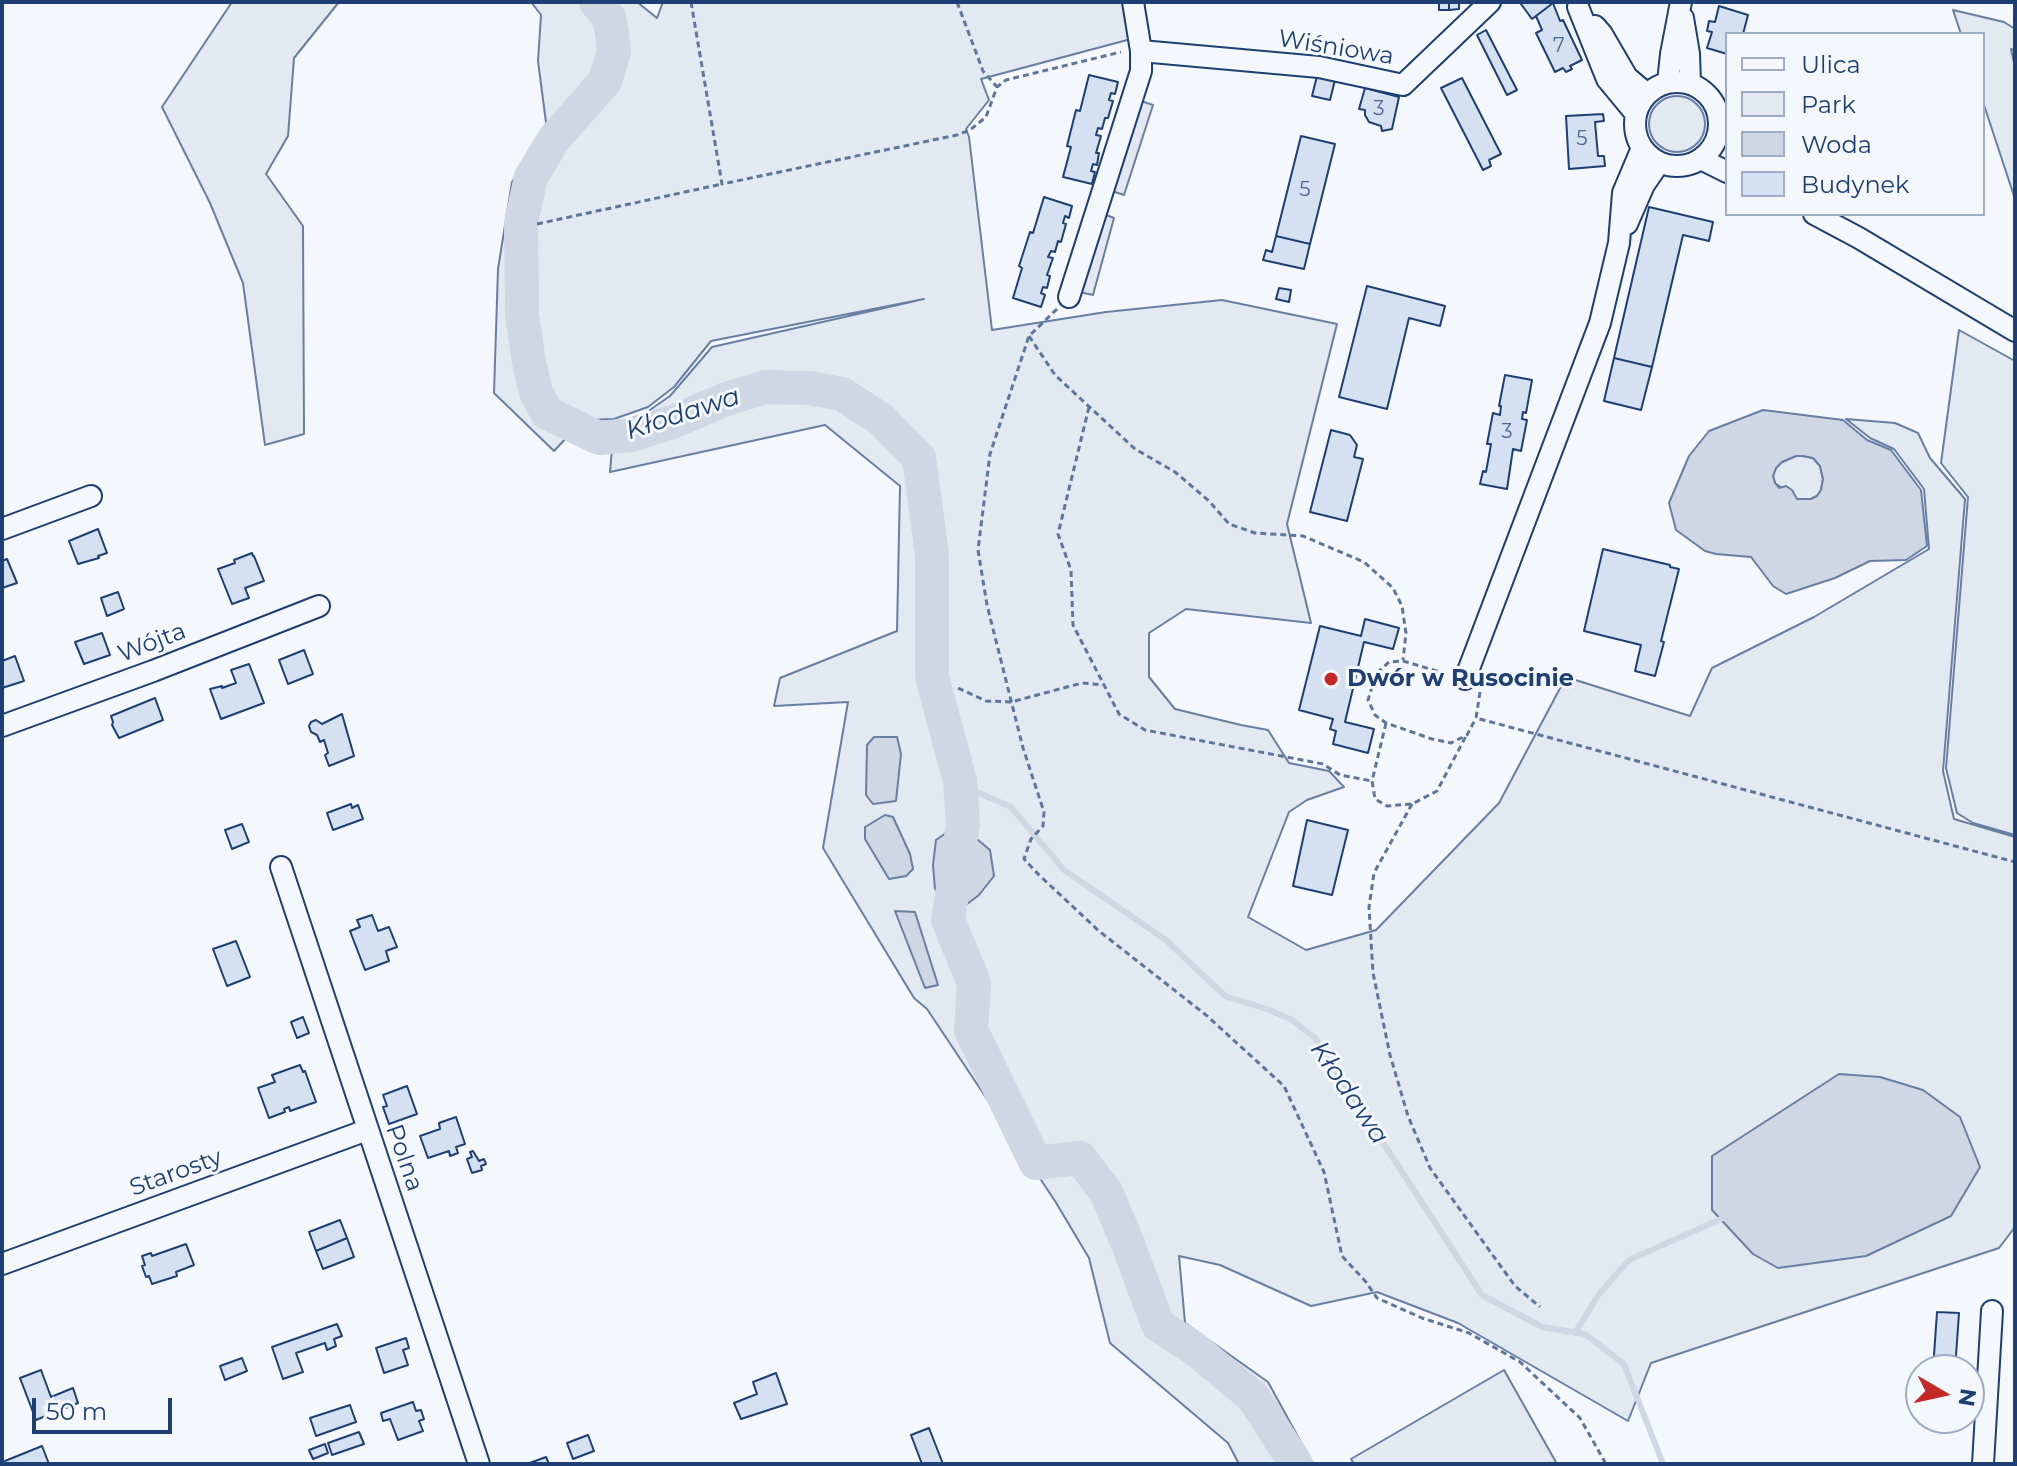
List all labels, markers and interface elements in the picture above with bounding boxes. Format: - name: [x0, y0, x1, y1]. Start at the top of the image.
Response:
- street label: Wiśniowa: [1276, 25, 1396, 71]
- legend: [1725, 32, 1985, 216]
- house number: 7: [1553, 34, 1565, 58]
- text: Ulica: [1801, 50, 1861, 79]
- text: Park: [1801, 90, 1856, 119]
- house number: 3: [1373, 97, 1385, 121]
- house number: 5: [1576, 127, 1588, 151]
- text: Woda: [1801, 130, 1872, 159]
- text: Budynek: [1801, 170, 1909, 199]
- house number: 5: [1299, 178, 1311, 202]
- water label: Kłodawa: [622, 381, 744, 447]
- house number: 3: [1501, 420, 1513, 444]
- street label: Wójta: [114, 617, 190, 669]
- place label: Dwór w Rusocinie: [1347, 665, 1574, 693]
- marker: Dwór w Rusocinie: [1322, 670, 1340, 688]
- water label: Kłodawa: [1303, 1035, 1395, 1151]
- street label: Polna: [379, 1121, 429, 1195]
- street label: Starosty: [126, 1143, 226, 1203]
- north arrow: [1905, 1354, 1985, 1434]
- scale bar: [36, 1382, 176, 1432]
- text: N: [1952, 1387, 1982, 1408]
- text: 50 m: [46, 1397, 107, 1426]

